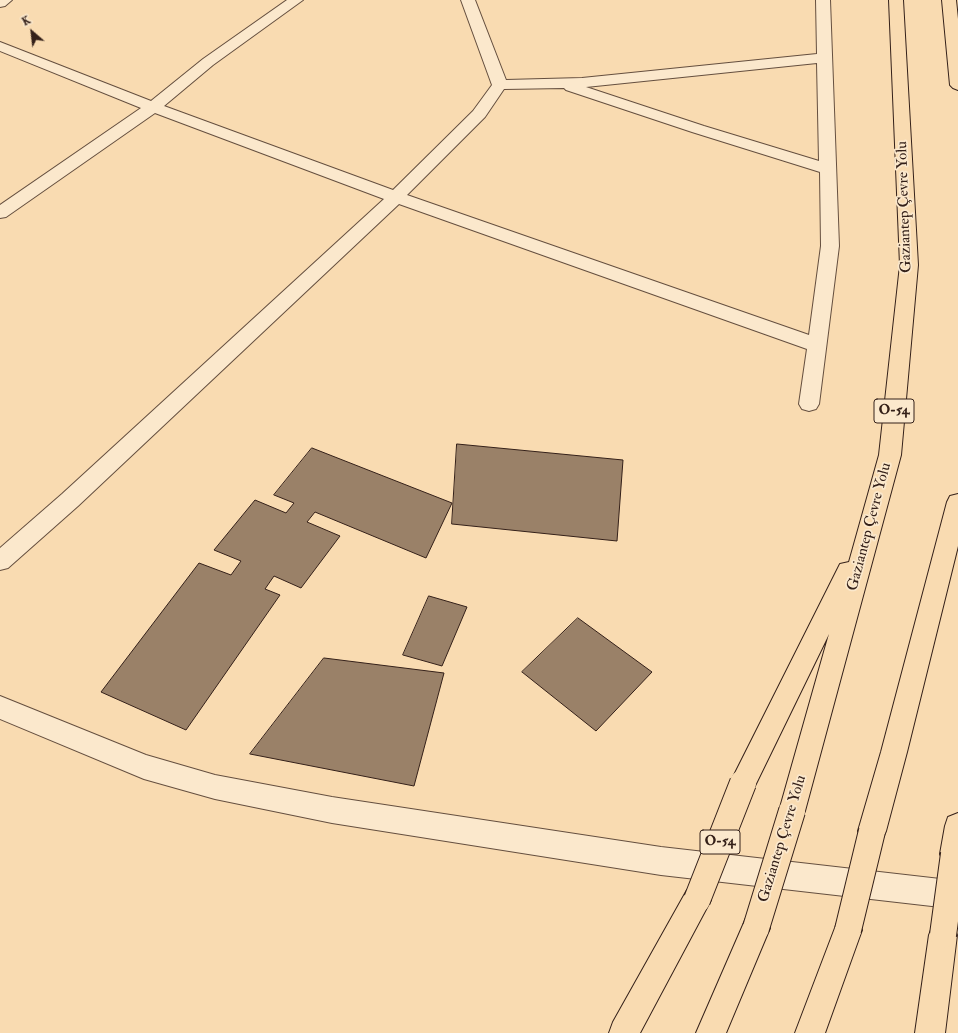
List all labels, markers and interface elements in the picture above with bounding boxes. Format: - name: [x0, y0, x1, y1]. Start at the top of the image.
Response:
- north arrow: [12, 12, 52, 52]
- text: K: [20, 13, 33, 29]
- street label: Gaziantep Çevre Yolu: [894, 141, 916, 273]
- road number: O-54: [874, 399, 914, 423]
- street label: Gaziantep Çevre Yolu: [844, 461, 896, 593]
- street label: Gaziantep Çevre Yolu: [755, 773, 811, 905]
- road number: O-54: [700, 830, 740, 854]

